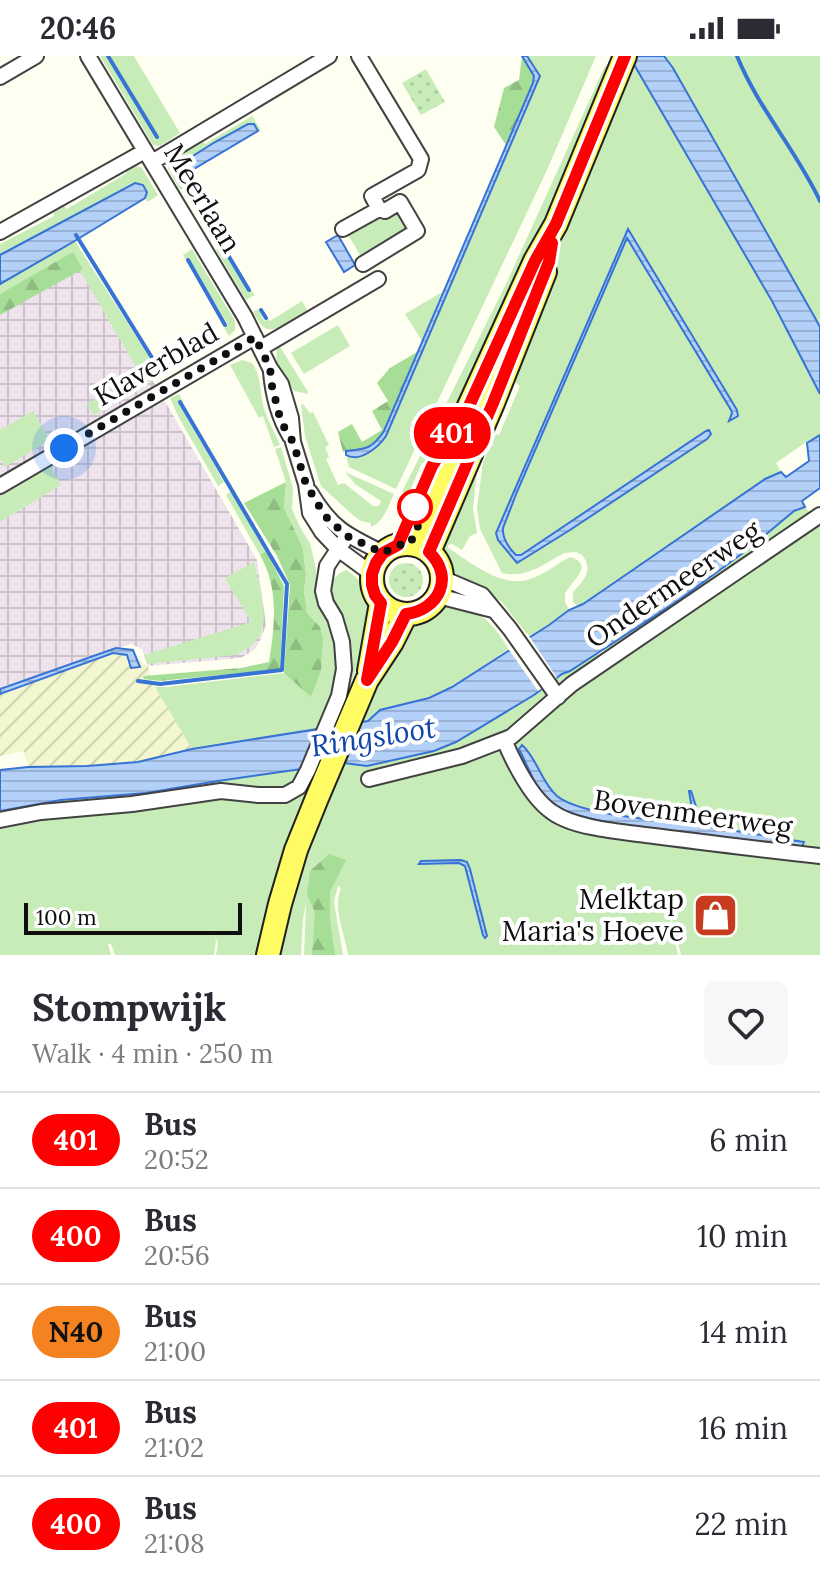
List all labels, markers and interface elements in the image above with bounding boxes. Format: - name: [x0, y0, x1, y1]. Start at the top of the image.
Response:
- text: 20:46: [40, 9, 116, 47]
- street label: Meerlaan: [156, 137, 250, 259]
- street label: Klaverblad: [88, 314, 224, 414]
- line badge: 401: [406, 407, 498, 459]
- text: 401: [430, 415, 474, 451]
- your location: [44, 428, 84, 468]
- unlabelled marker: [398, 490, 432, 524]
- street label: Ondermeerweg: [579, 512, 768, 656]
- water label: Ringsloot: [308, 707, 438, 765]
- street label: Bovenmeerweg: [591, 781, 795, 845]
- place label: Melktap Maria's Hoeve: [502, 881, 684, 949]
- shop icon: Melktap Maria's Hoeve: [691, 891, 739, 939]
- scale bar: [24, 899, 242, 935]
- text: 100 m: [36, 903, 97, 931]
- button: heart: [704, 981, 788, 1065]
- text: Stompwijk: [32, 983, 226, 1031]
- text: Walk · 4 min · 250 m: [32, 1037, 273, 1070]
- text: Bus: [144, 1105, 197, 1143]
- text: 6 min: [709, 1121, 788, 1159]
- text: 401: [54, 1122, 98, 1158]
- text: 20:52: [144, 1143, 209, 1176]
- text: Bus: [144, 1201, 197, 1239]
- text: 10 min: [697, 1217, 788, 1255]
- text: 400: [51, 1218, 101, 1254]
- text: 20:56: [144, 1239, 210, 1272]
- text: Bus: [144, 1297, 197, 1335]
- text: 14 min: [699, 1313, 788, 1351]
- text: N40: [49, 1314, 103, 1350]
- text: 21:00: [144, 1335, 206, 1368]
- text: Bus: [144, 1393, 197, 1431]
- text: 16 min: [698, 1409, 788, 1447]
- text: 401: [54, 1410, 98, 1446]
- text: 21:02: [144, 1431, 204, 1464]
- text: Bus: [144, 1489, 197, 1527]
- text: 22 min: [694, 1505, 788, 1543]
- text: 400: [51, 1506, 101, 1542]
- text: 21:08: [144, 1527, 205, 1560]

